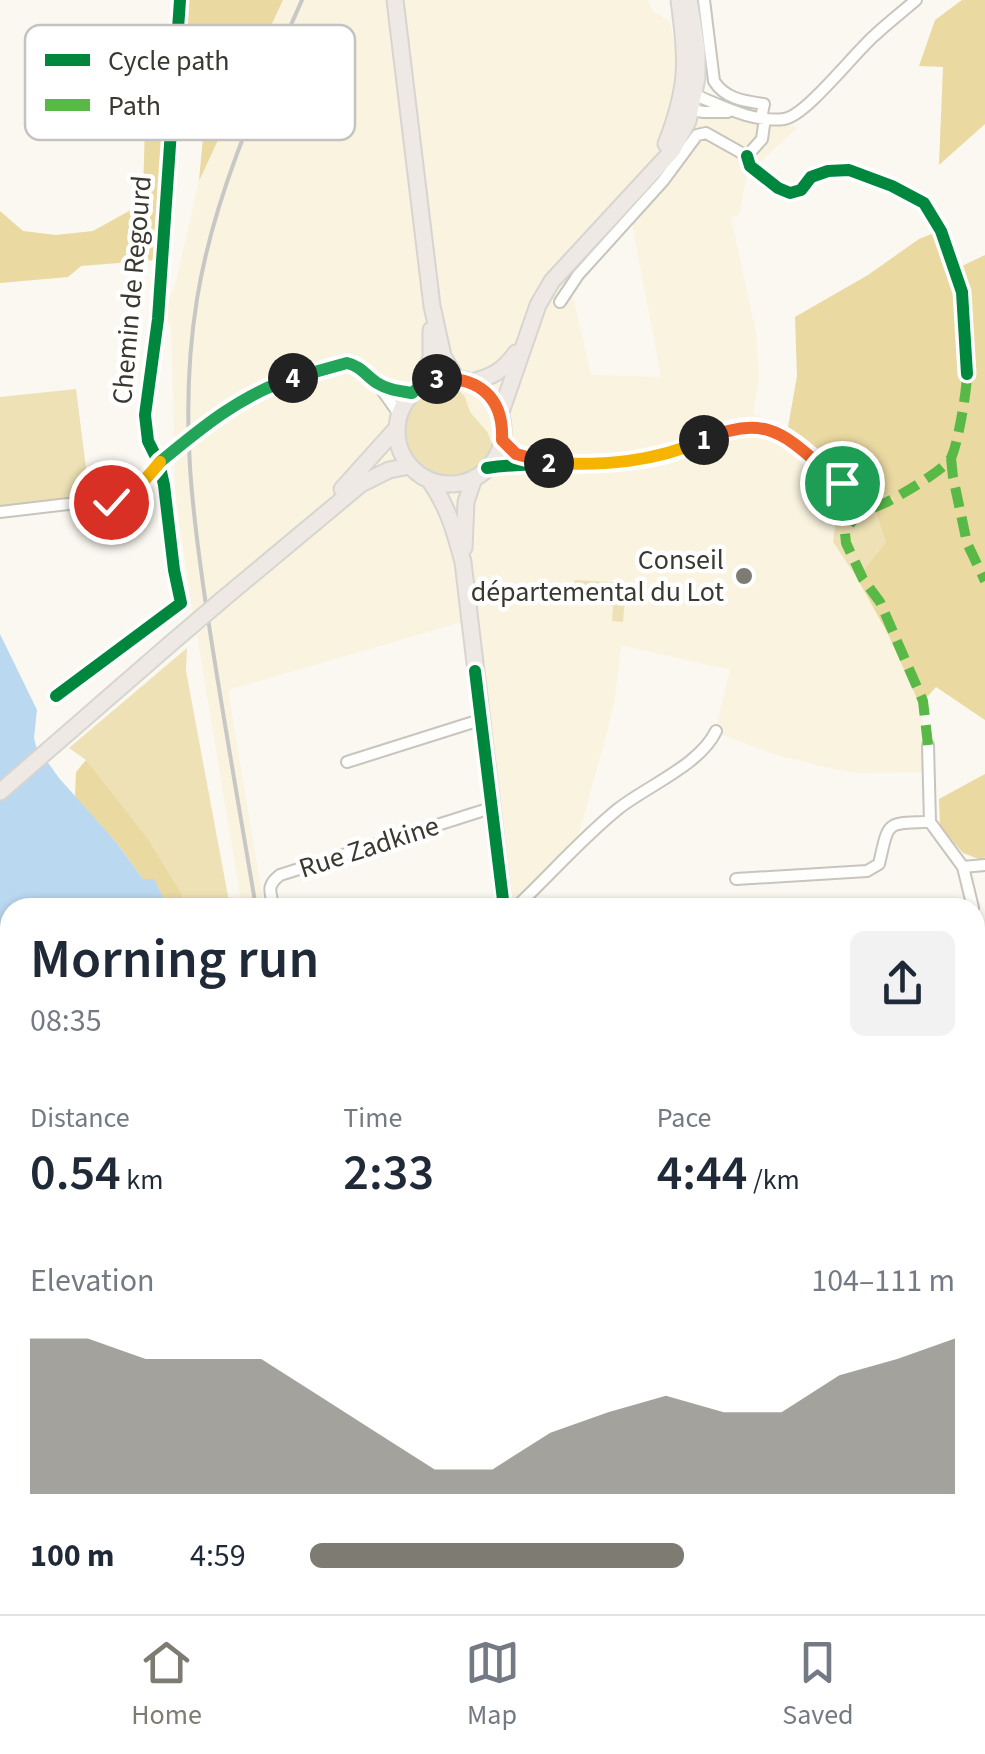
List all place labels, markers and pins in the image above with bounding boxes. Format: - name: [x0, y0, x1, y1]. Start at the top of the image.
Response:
- pin: 4: [268, 353, 318, 403]
- pin: 3: [412, 354, 462, 404]
- pin: 1: [679, 415, 729, 465]
- pin: 2: [524, 438, 574, 488]
- pin: [800, 441, 885, 526]
- pin: [69, 460, 154, 545]
- place label: Conseil départemental du Lot: [471, 540, 725, 612]
- marker: Conseil départemental du Lot: [733, 565, 755, 587]

